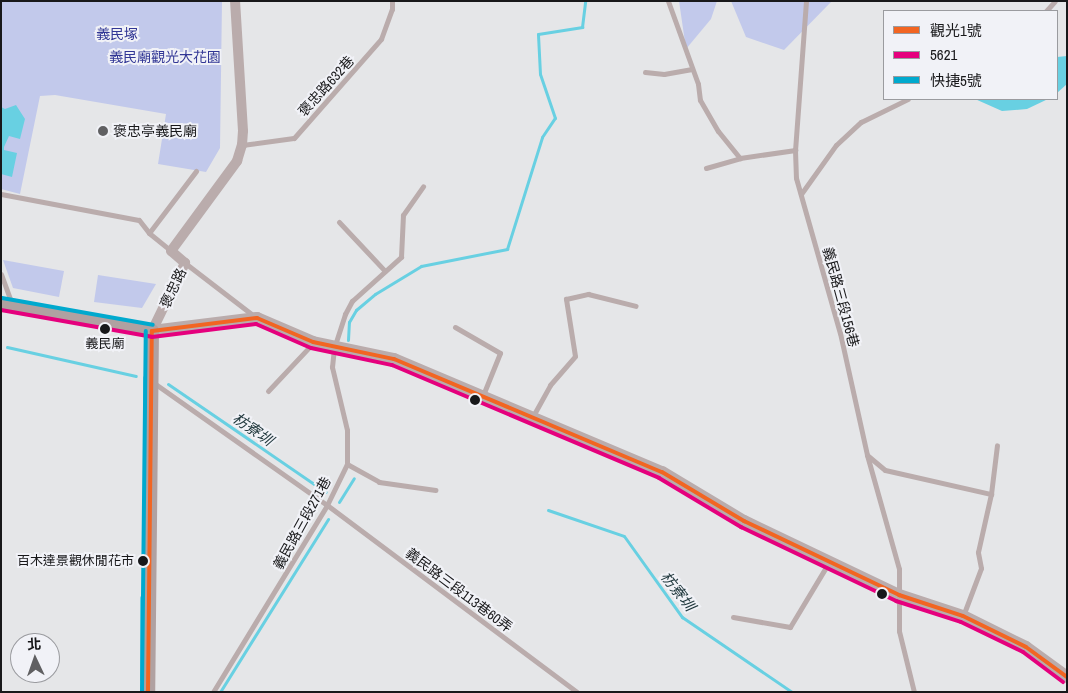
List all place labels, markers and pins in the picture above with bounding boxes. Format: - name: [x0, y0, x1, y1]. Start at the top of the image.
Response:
- place label: 褒忠亭義民廟: [113, 123, 197, 139]
- marker: 褒忠亭義民廟: [97, 125, 109, 137]
- marker: 義民廟: [100, 324, 110, 334]
- place label: 義民廟: [86, 336, 124, 352]
- unlabelled marker: [470, 395, 480, 405]
- place label: 百木達景觀休閒花市: [17, 553, 134, 569]
- marker: 百木達景觀休閒花市: [138, 556, 148, 566]
- unlabelled marker: [877, 589, 887, 599]

